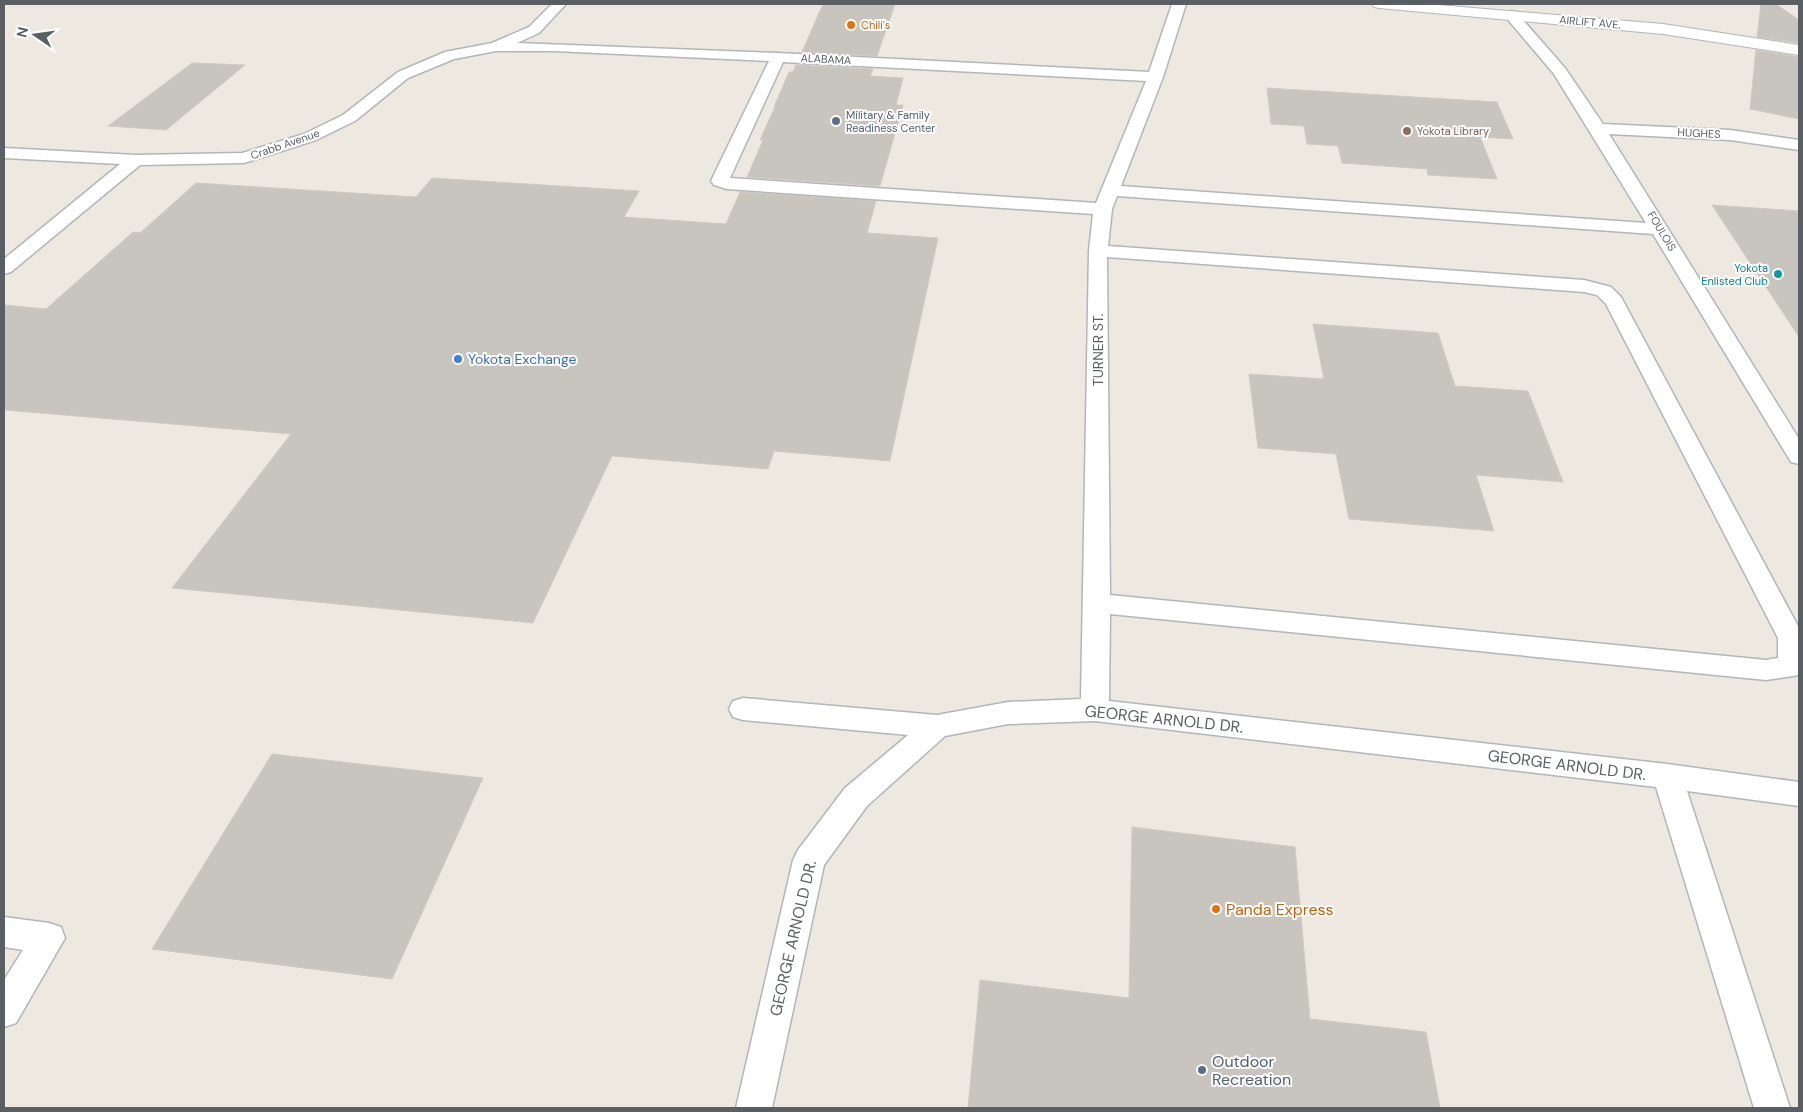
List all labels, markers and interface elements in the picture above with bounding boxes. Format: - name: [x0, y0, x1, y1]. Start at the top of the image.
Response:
- north arrow: [10, 10, 60, 60]
- street label: AIRLIFT AVE.: [1559, 12, 1621, 32]
- place label: Chili's: [861, 18, 890, 32]
- marker: Chili's: [845, 19, 857, 31]
- text: N: [12, 25, 32, 39]
- street label: ALABAMA: [800, 51, 852, 67]
- place label: Military & Family Readiness Center: [846, 108, 935, 135]
- marker: Military & Family Readiness Center: [830, 115, 842, 127]
- place label: Yokota Library: [1417, 124, 1489, 138]
- marker: Yokota Library: [1401, 125, 1413, 137]
- street label: HUGHES: [1677, 125, 1721, 141]
- street label: Crabb Avenue: [249, 126, 321, 162]
- street label: FOULOIS: [1645, 208, 1679, 254]
- place label: Yokota Enlisted Club: [1701, 261, 1768, 288]
- marker: Yokota Enlisted Club: [1772, 268, 1784, 280]
- street label: TURNER ST.: [1089, 314, 1107, 386]
- place label: Yokota Exchange: [468, 350, 576, 368]
- marker: Yokota Exchange: [452, 353, 464, 365]
- street label: GEORGE ARNOLD DR.: [1084, 700, 1244, 738]
- street label: GEORGE ARNOLD DR.: [1487, 745, 1647, 785]
- street label: GEORGE ARNOLD DR.: [765, 858, 821, 1018]
- place label: Panda Express: [1226, 899, 1334, 920]
- marker: Panda Express: [1210, 903, 1222, 915]
- place label: Outdoor Recreation: [1212, 1051, 1291, 1090]
- marker: Outdoor Recreation: [1196, 1064, 1208, 1076]

